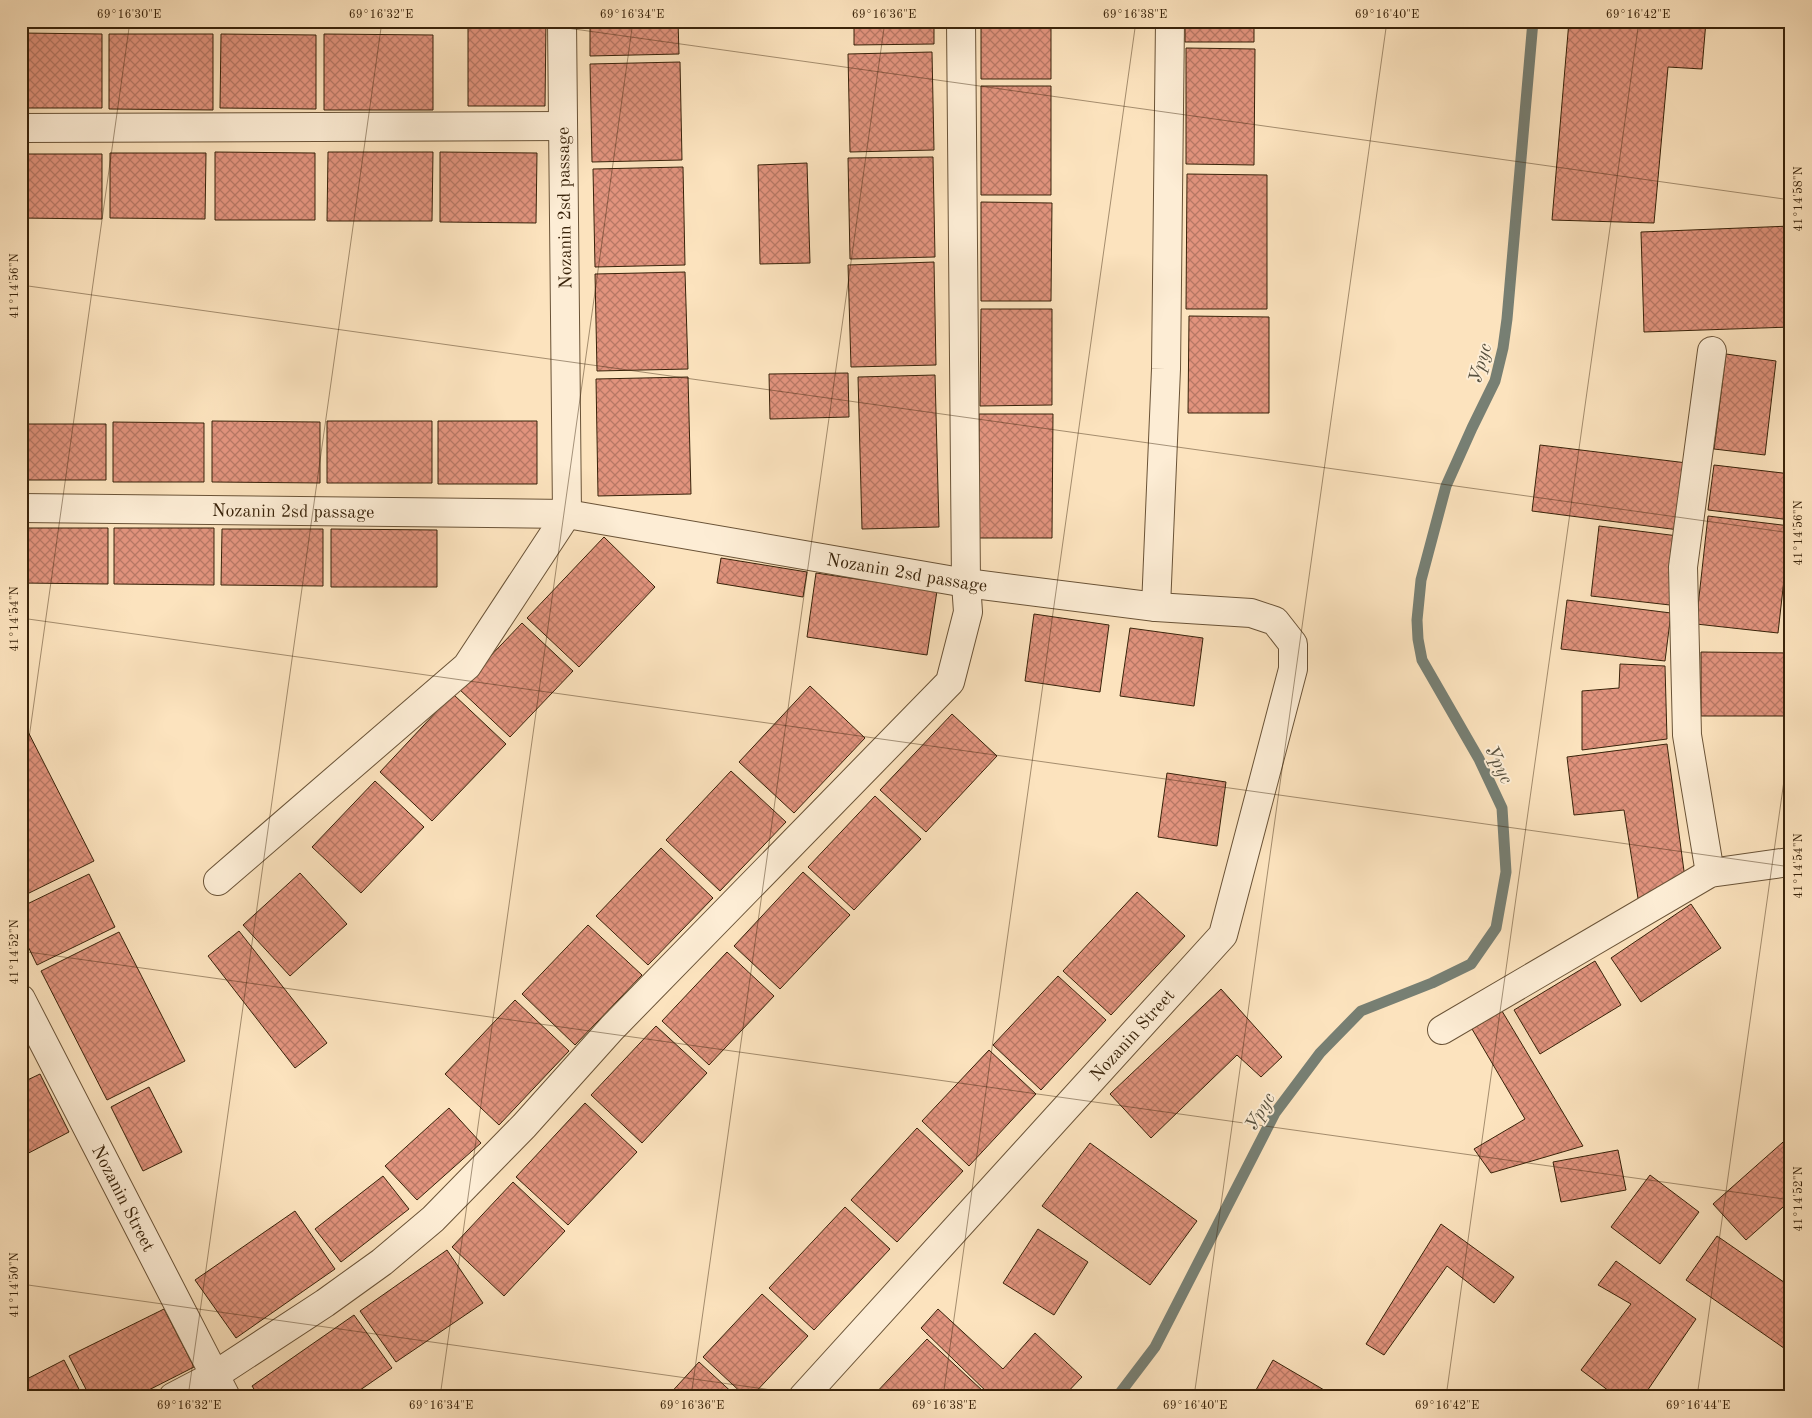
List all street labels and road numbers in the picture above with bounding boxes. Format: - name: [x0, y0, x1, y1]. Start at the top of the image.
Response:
- street label: Nozanin 2sd passage: [555, 127, 575, 289]
- street label: Nozanin 2sd passage: [212, 502, 374, 522]
- street label: Nozanin 2sd passage: [825, 551, 988, 596]
- street label: Nozanin Street: [1087, 986, 1178, 1085]
- street label: Nozanin Street: [88, 1143, 157, 1255]

